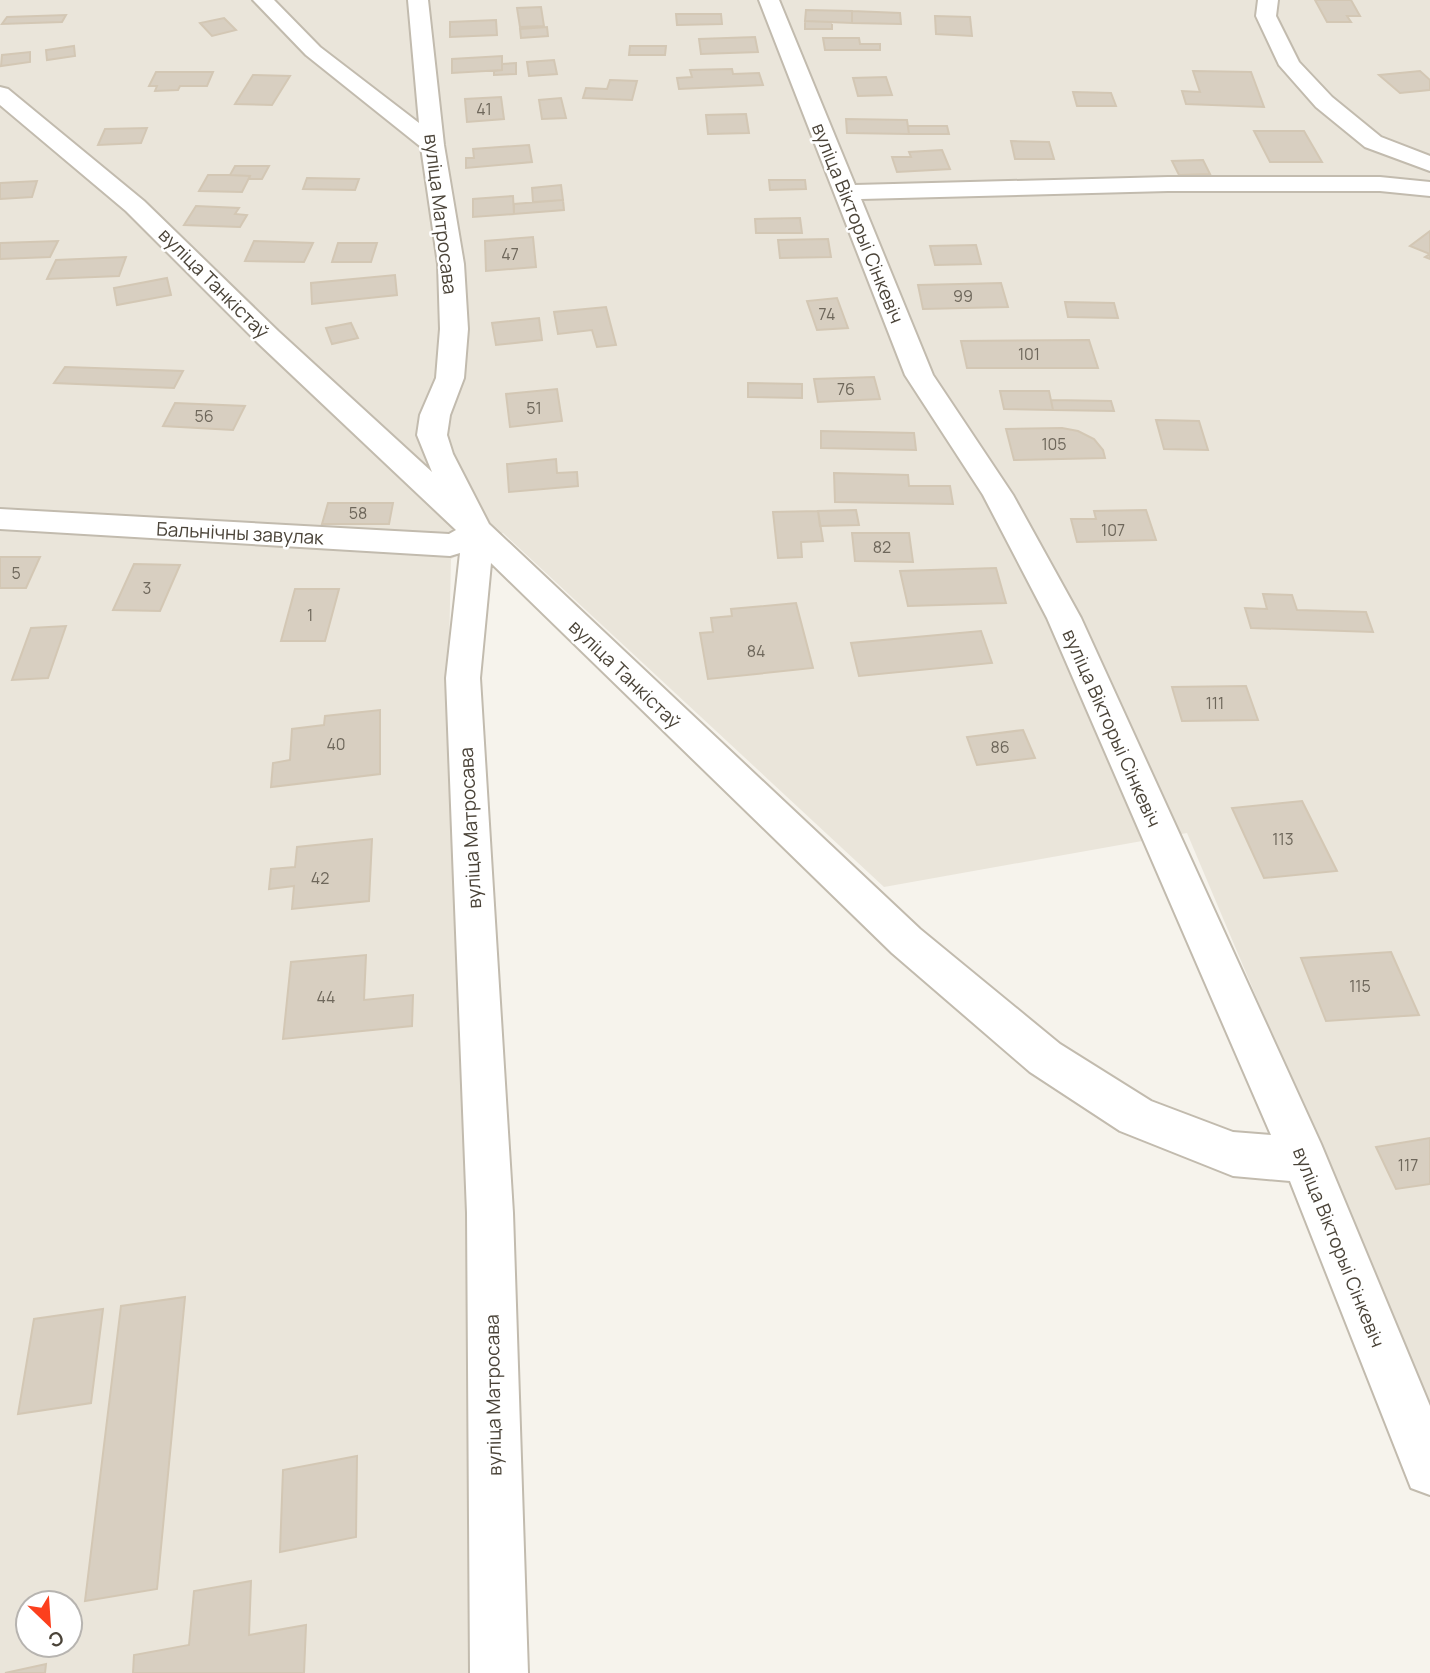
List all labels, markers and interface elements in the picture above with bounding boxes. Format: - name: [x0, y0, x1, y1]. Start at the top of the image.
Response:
- house number: 41: [476, 98, 492, 120]
- street label: вуліца Вікторыі Сінкевіч: [806, 119, 910, 327]
- street label: вуліца Матросава: [418, 132, 464, 296]
- street label: вуліца Танкістаў: [153, 222, 275, 344]
- house number: 47: [501, 243, 519, 265]
- house number: 99: [953, 285, 973, 307]
- house number: 74: [819, 303, 835, 325]
- house number: 101: [1018, 343, 1040, 365]
- house number: 76: [837, 378, 855, 400]
- house number: 51: [526, 397, 542, 419]
- house number: 56: [194, 405, 214, 427]
- house number: 105: [1041, 433, 1067, 455]
- house number: 58: [349, 502, 367, 524]
- street label: Бальнічны завулак: [156, 516, 325, 550]
- house number: 107: [1101, 519, 1125, 541]
- house number: 82: [873, 536, 891, 558]
- house number: 5: [11, 562, 21, 584]
- house number: 3: [143, 577, 151, 599]
- house number: 1: [307, 604, 313, 626]
- street label: вуліца Танкістаў: [563, 614, 687, 734]
- street label: вуліца Вікторыі Сінкевіч: [1057, 625, 1167, 831]
- house number: 84: [747, 640, 765, 662]
- house number: 111: [1206, 692, 1224, 714]
- house number: 40: [326, 733, 346, 755]
- house number: 86: [990, 736, 1010, 758]
- street label: вуліца Матросава: [453, 747, 487, 909]
- house number: 113: [1272, 828, 1294, 850]
- house number: 42: [311, 867, 329, 889]
- house number: 115: [1349, 975, 1371, 997]
- house number: 44: [316, 986, 336, 1008]
- street label: вуліца Вікторыі Сінкевіч: [1287, 1143, 1391, 1351]
- house number: 117: [1398, 1154, 1418, 1176]
- street label: вуліца Матросава: [479, 1314, 507, 1476]
- north arrow: [14, 1589, 84, 1659]
- text: С: [44, 1625, 68, 1654]

